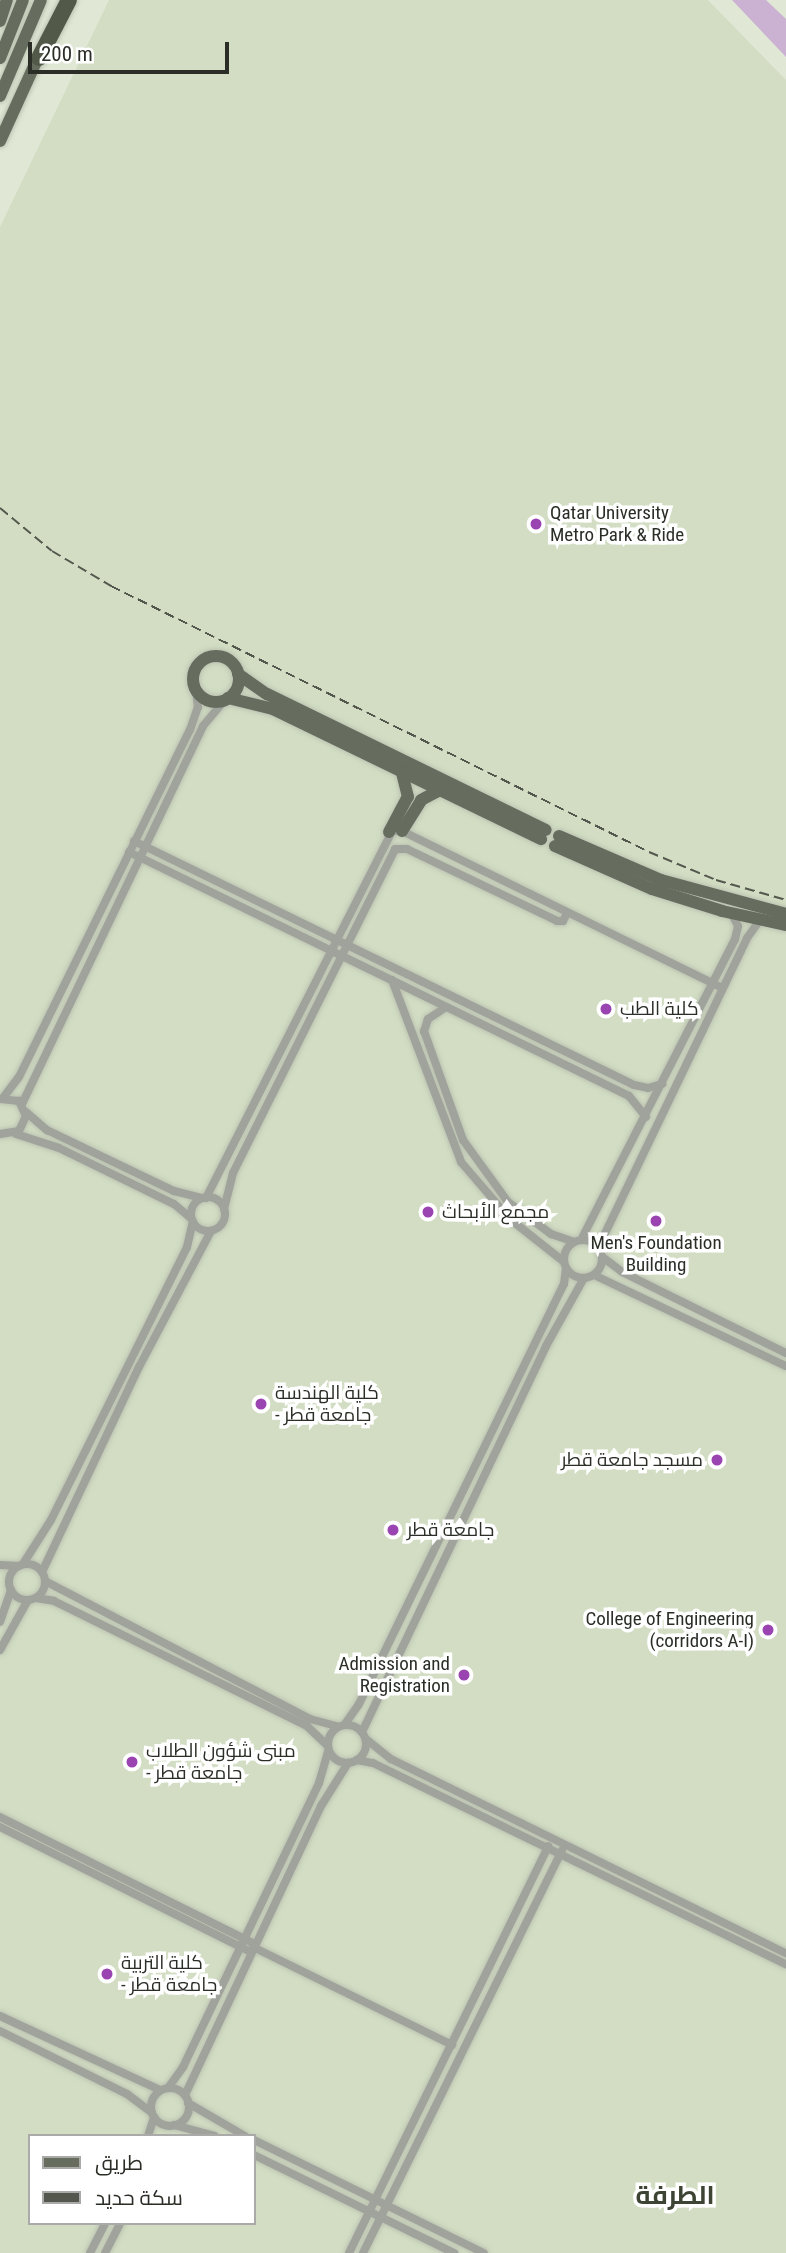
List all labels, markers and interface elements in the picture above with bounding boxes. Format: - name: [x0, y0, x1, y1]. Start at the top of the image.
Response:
- scale bar: [32, 28, 233, 72]
- text: 200 m: [41, 42, 93, 66]
- place label: Qatar University Metro Park & Ride: [550, 502, 684, 546]
- marker: Qatar University Metro Park & Ride: [528, 516, 544, 532]
- place label: كلية الطب: [620, 998, 699, 1020]
- marker: كلية الطب: [598, 1001, 614, 1017]
- place label: مجمع الأبحاث: [442, 1201, 549, 1223]
- marker: مجمع الأبحاث: [420, 1204, 436, 1220]
- marker: Men's Foundation Building: [648, 1213, 664, 1229]
- place label: Men's Foundation Building: [590, 1232, 722, 1276]
- place label: كلية الهندسة - جامعة قطر: [275, 1382, 379, 1426]
- marker: كلية الهندسة - جامعة قطر: [253, 1396, 269, 1412]
- place label: مسجد جامعة قطر: [561, 1449, 703, 1471]
- marker: مسجد جامعة قطر: [709, 1452, 725, 1468]
- place label: جامعة قطر: [407, 1519, 494, 1541]
- marker: جامعة قطر: [385, 1522, 401, 1538]
- place label: College of Engineering (corridors A-I): [585, 1608, 754, 1652]
- marker: College of Engineering (corridors A-I): [760, 1622, 776, 1638]
- place label: Admission and Registration: [338, 1653, 450, 1697]
- marker: Admission and Registration: [456, 1667, 472, 1683]
- place label: مبنى شؤون الطلاب - جامعة قطر: [146, 1740, 296, 1784]
- marker: مبنى شؤون الطلاب - جامعة قطر: [124, 1754, 140, 1770]
- place label: كلية التربية - جامعة قطر: [121, 1952, 217, 1996]
- marker: كلية التربية - جامعة قطر: [99, 1966, 115, 1982]
- legend: [28, 2134, 256, 2225]
- text: طريق: [95, 2151, 143, 2175]
- district label: الطرفة: [635, 2180, 715, 2212]
- text: سكة حديد: [95, 2186, 183, 2210]

